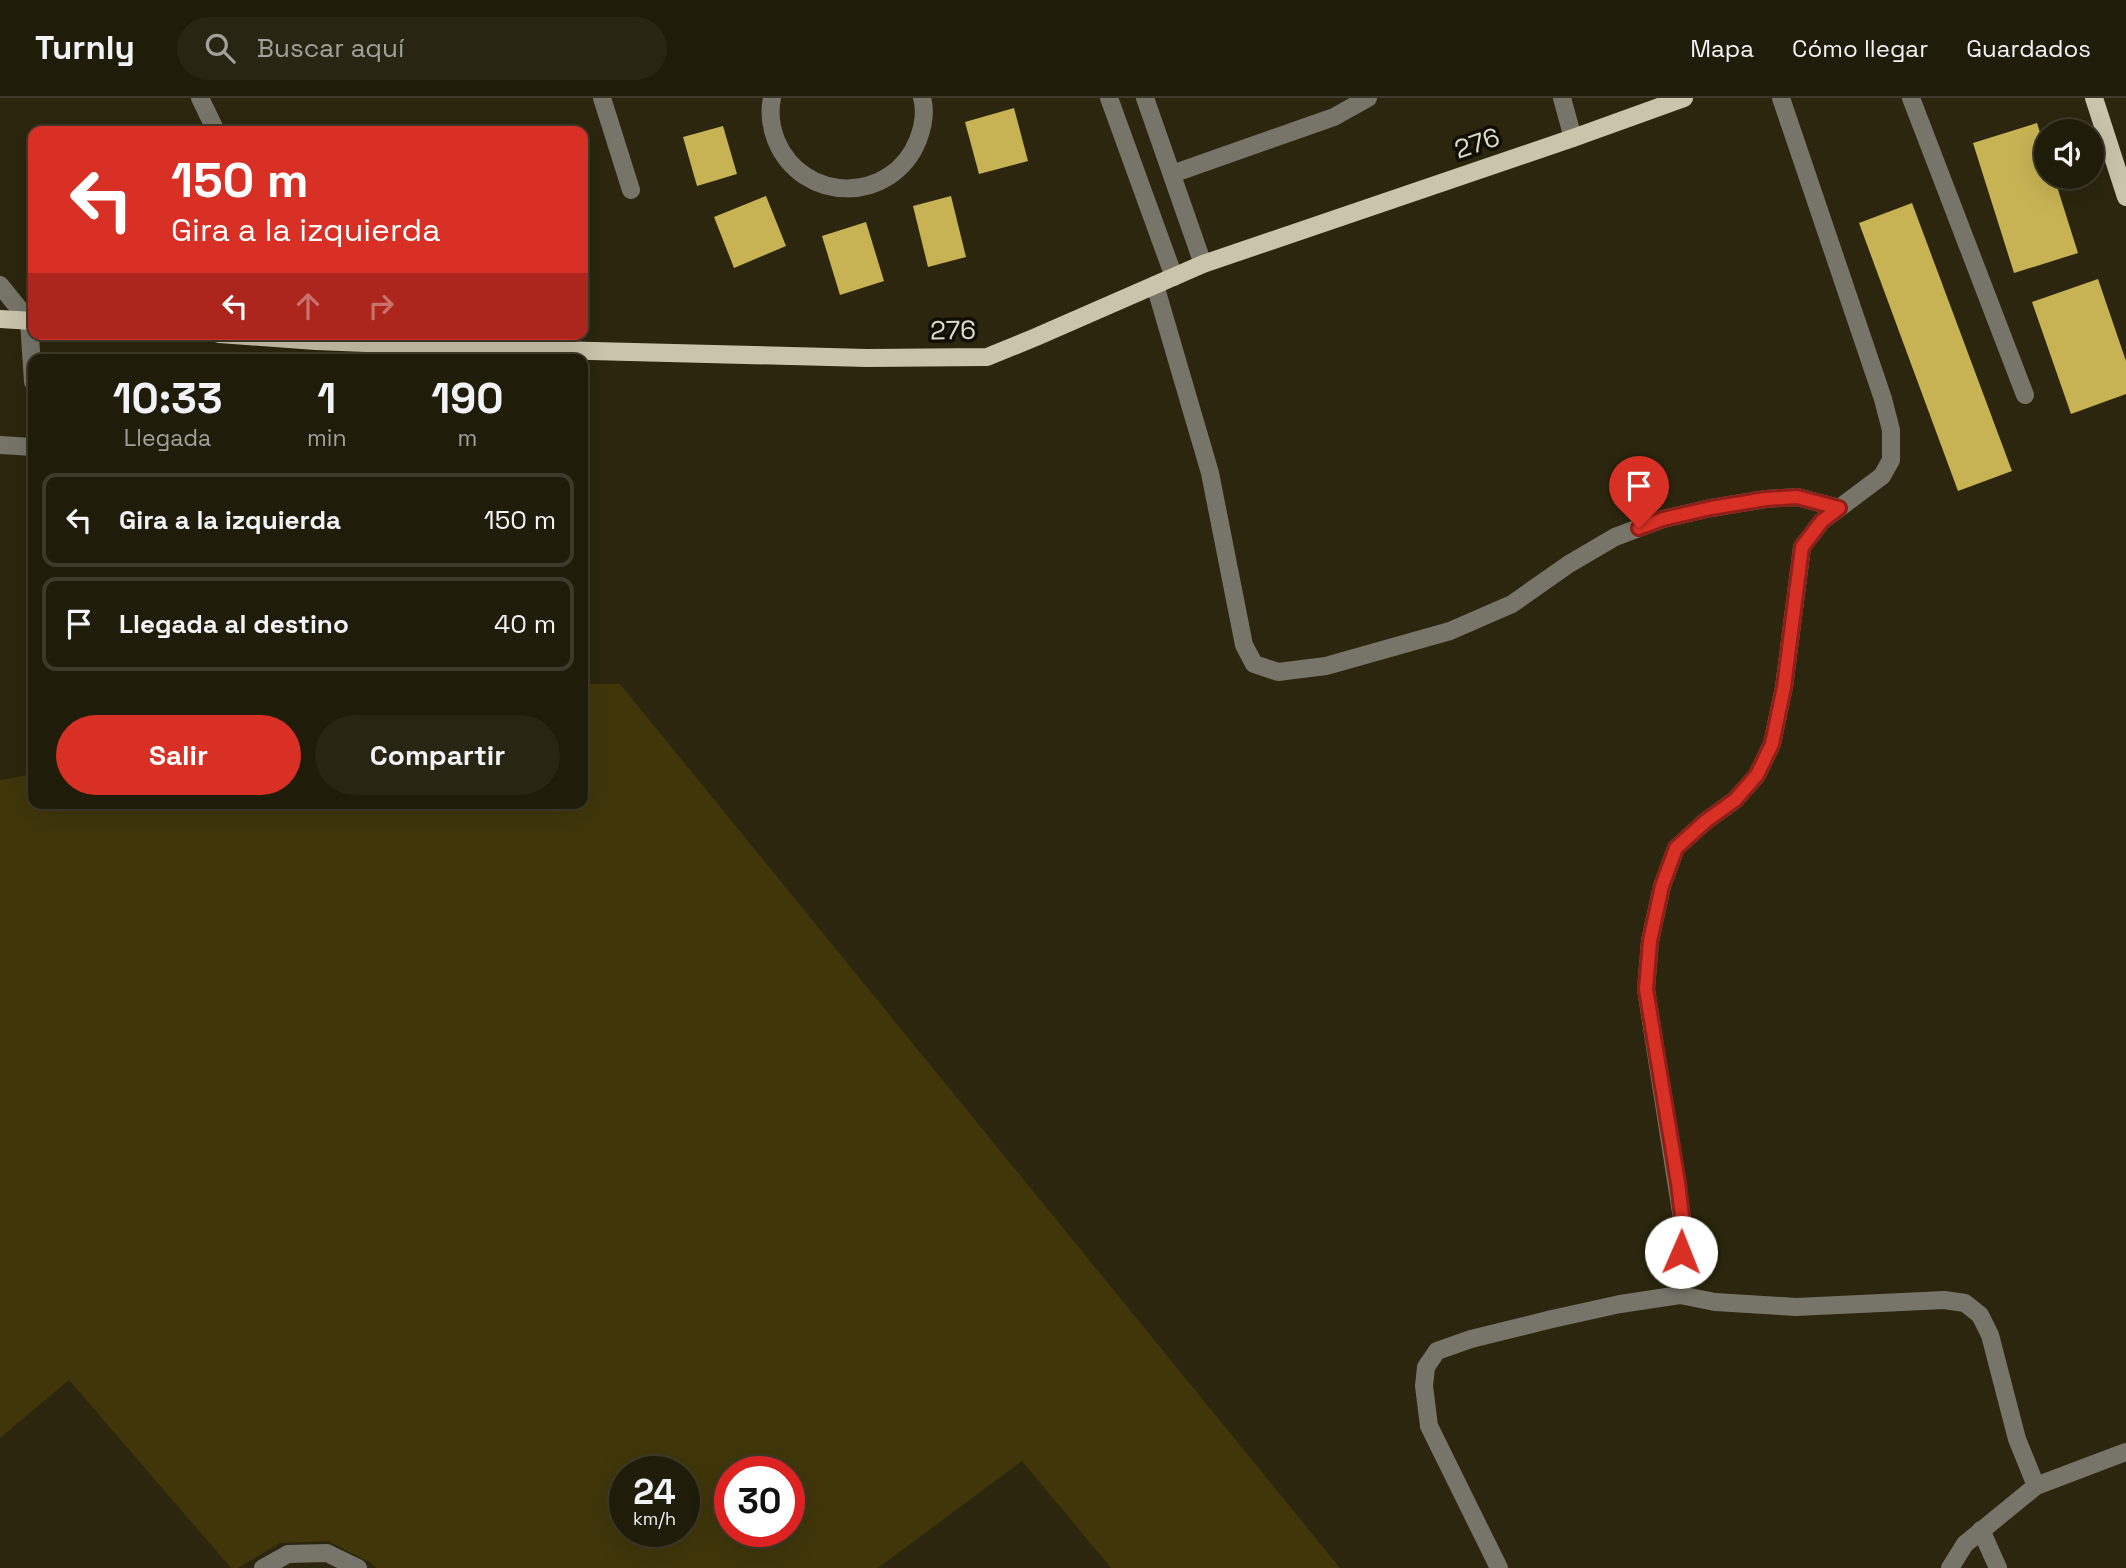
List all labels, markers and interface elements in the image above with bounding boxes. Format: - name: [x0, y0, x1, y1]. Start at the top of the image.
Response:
- search box: [177, 17, 667, 80]
- text: Turnly: [35, 27, 135, 69]
- icon: search: [201, 29, 239, 67]
- text: Buscar aquí: [257, 31, 404, 65]
- text: Mapa: [1690, 33, 1754, 64]
- text: Cómo llegar: [1792, 33, 1928, 64]
- text: Guardados: [1966, 33, 2091, 64]
- street label: 276: [1450, 119, 1504, 167]
- map controls: [2034, 119, 2104, 189]
- button: sound: [2034, 119, 2104, 189]
- text: 150 m: [171, 149, 309, 211]
- icon: left: [56, 154, 147, 245]
- text: Gira a la izquierda: [171, 210, 441, 250]
- icon: left: [216, 287, 254, 325]
- icon: ahead: [289, 287, 327, 325]
- icon: right: [362, 287, 400, 325]
- street label: 276: [930, 313, 976, 347]
- text: 10:33: [113, 372, 222, 425]
- text: 1: [317, 372, 336, 425]
- text: 190: [431, 372, 503, 425]
- text: Llegada: [124, 423, 211, 453]
- text: min: [307, 423, 347, 453]
- text: m: [457, 423, 477, 453]
- pin: [1609, 456, 1669, 528]
- icon: arrive: [1620, 467, 1658, 505]
- icon: left: [60, 501, 98, 539]
- text: Gira a la izquierda: [119, 503, 341, 537]
- text: 150 m: [484, 503, 556, 537]
- icon: arrive: [60, 605, 98, 643]
- text: Llegada al destino: [119, 607, 349, 641]
- text: 40 m: [494, 607, 556, 641]
- button: Salir: [56, 715, 301, 795]
- button: Compartir: [315, 715, 560, 795]
- position arrow: [1644, 1215, 1718, 1289]
- speed limit sign: 30: [714, 1456, 805, 1547]
- text: 24: [633, 1470, 676, 1514]
- text: km/h: [633, 1507, 676, 1530]

